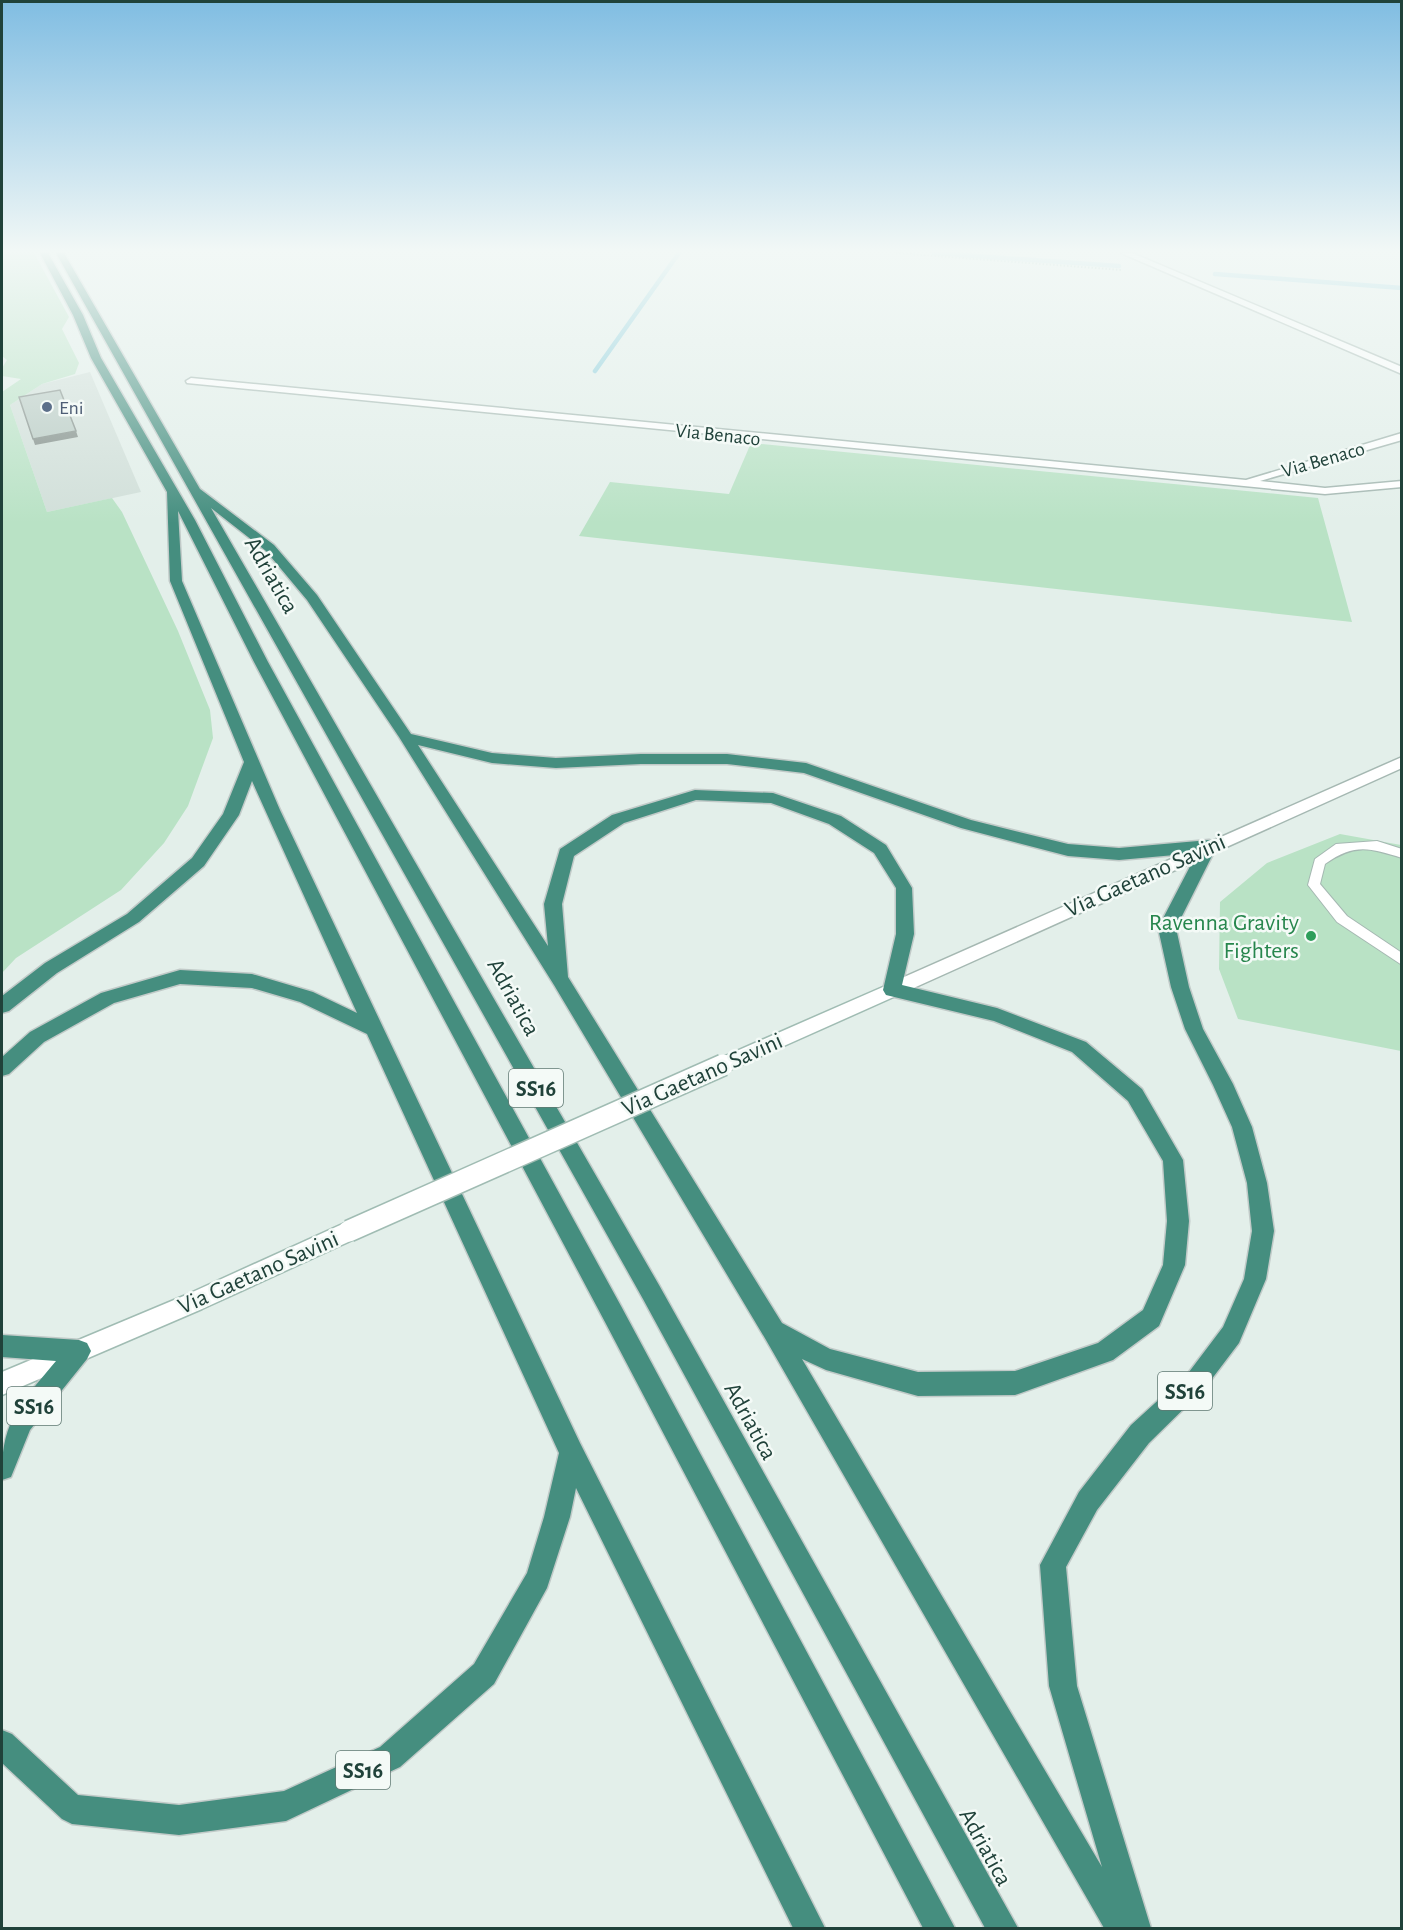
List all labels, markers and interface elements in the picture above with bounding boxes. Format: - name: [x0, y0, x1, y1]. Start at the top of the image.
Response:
- place label: Eni: [59, 398, 84, 418]
- marker: Eni: [40, 400, 54, 414]
- street label: Via Benaco: [674, 421, 761, 449]
- street label: Via Benaco: [1279, 439, 1367, 481]
- street label: Adriatica: [240, 533, 303, 618]
- street label: Via Gaetano Savini: [1061, 830, 1229, 922]
- place label: Ravenna Gravity Fighters: [1149, 911, 1299, 963]
- marker: Ravenna Gravity Fighters: [1304, 929, 1318, 943]
- street label: Adriatica: [482, 955, 544, 1040]
- street label: Via Gaetano Savini: [618, 1029, 786, 1121]
- road number: SS16: [509, 1069, 563, 1107]
- street label: Via Gaetano Savini: [174, 1227, 342, 1319]
- road number: SS16: [1158, 1372, 1212, 1410]
- street label: Adriatica: [719, 1379, 781, 1464]
- road number: SS16: [7, 1387, 61, 1425]
- road number: SS16: [336, 1751, 390, 1789]
- street label: Adriatica: [954, 1805, 1016, 1890]

